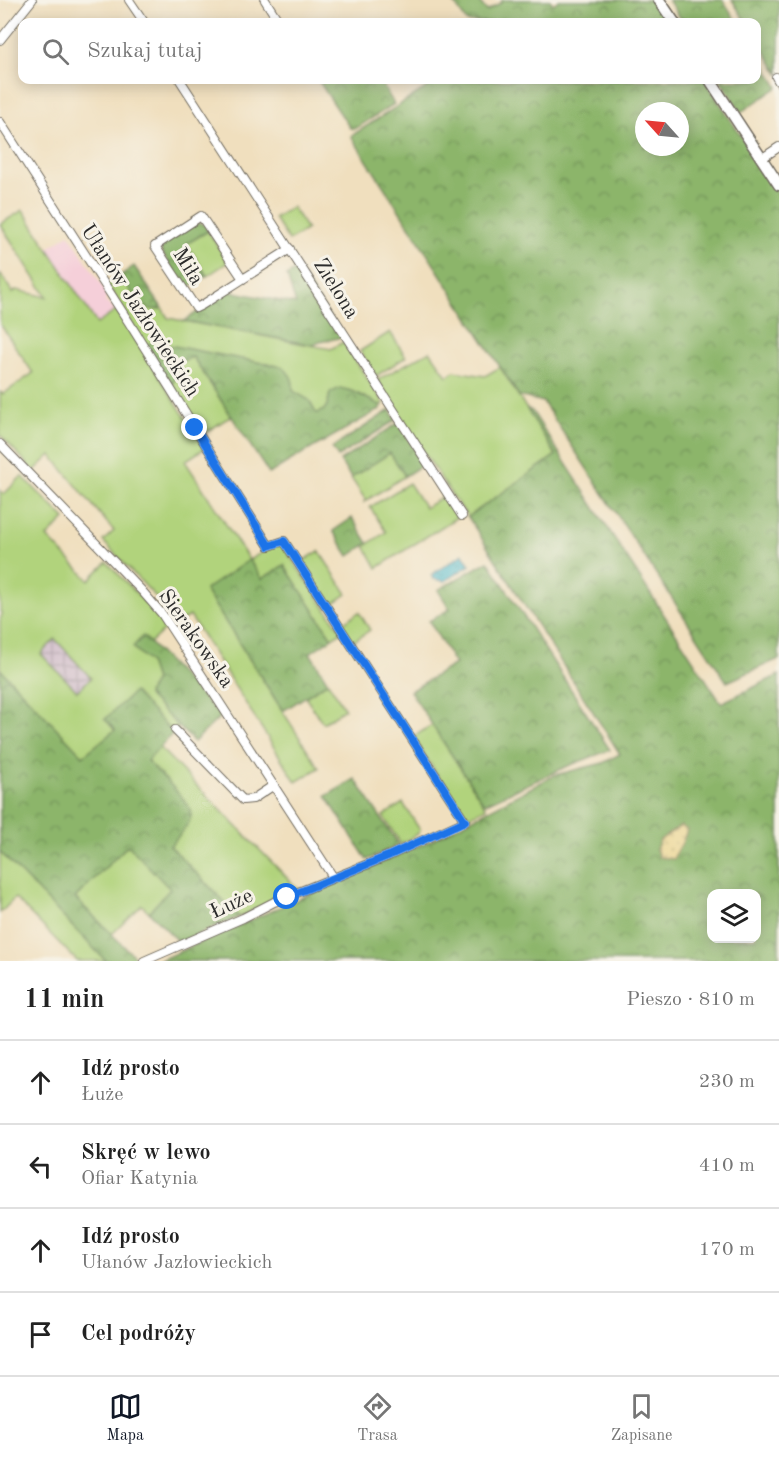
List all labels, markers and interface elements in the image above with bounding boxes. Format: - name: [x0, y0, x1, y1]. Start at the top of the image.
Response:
- search box: [18, 18, 761, 84]
- icon: search: [39, 35, 72, 68]
- text: Szukaj tutaj: [87, 40, 203, 62]
- north arrow: [635, 102, 689, 156]
- street label: Ułanów Jazłowieckich: [76, 221, 203, 401]
- street label: Miła: [168, 245, 207, 289]
- street label: Zielona: [309, 255, 362, 323]
- route end: [181, 414, 207, 440]
- street label: Sierakowska: [154, 586, 237, 692]
- route start: [273, 883, 299, 909]
- street label: Łuże: [207, 885, 256, 923]
- map controls: [707, 889, 761, 943]
- button: layers: [707, 889, 761, 943]
- text: 11 min: [24, 987, 104, 1013]
- text: Pieszo · 810 m: [626, 990, 755, 1010]
- text: Idź prosto: [81, 1058, 180, 1080]
- icon: ahead: [24, 1066, 57, 1099]
- text: 230 m: [699, 1072, 755, 1092]
- text: Łuże: [81, 1085, 124, 1105]
- text: Skręć w lewo: [81, 1142, 211, 1164]
- icon: left: [24, 1150, 57, 1183]
- text: 410 m: [699, 1156, 755, 1176]
- text: Ofiar Katynia: [81, 1169, 198, 1189]
- text: Idź prosto: [81, 1226, 180, 1248]
- icon: ahead: [24, 1234, 57, 1267]
- text: 170 m: [699, 1240, 755, 1260]
- text: Ułanów Jazłowieckich: [81, 1253, 272, 1273]
- icon: arrive: [24, 1318, 57, 1351]
- text: Cel podróży: [81, 1323, 196, 1345]
- tab: Mapa: [106, 1390, 144, 1446]
- tab: Trasa: [357, 1390, 398, 1446]
- tab: Zapisane: [611, 1390, 672, 1446]

